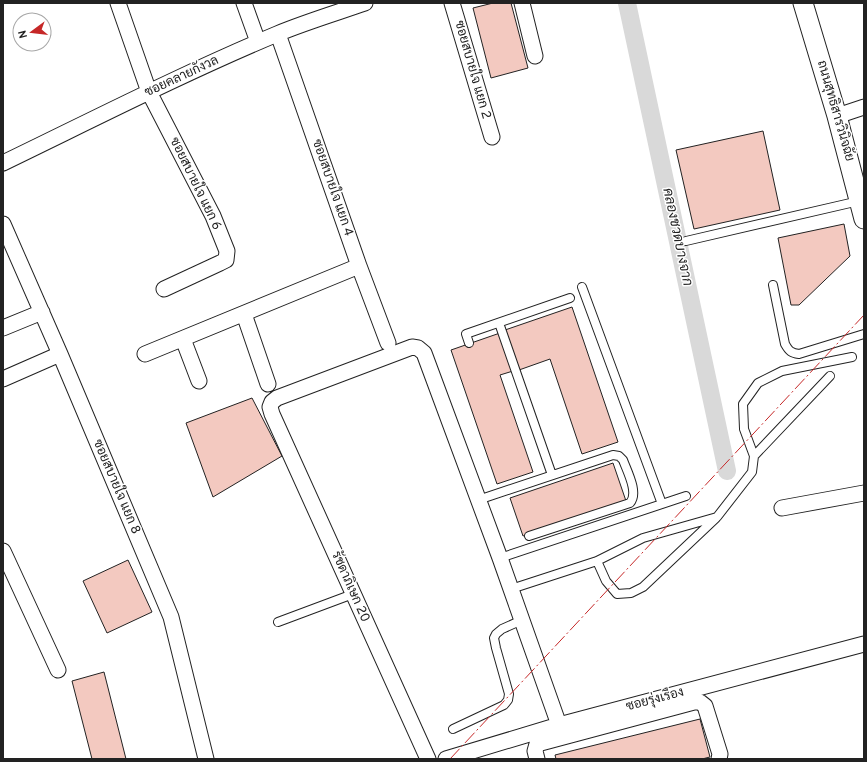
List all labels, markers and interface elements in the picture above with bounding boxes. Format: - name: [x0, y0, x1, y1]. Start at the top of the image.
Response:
- north arrow: [12, 12, 52, 52]
- street label: ซอยสบายใจ แยก 2: [450, 19, 496, 121]
- text: N: [16, 29, 31, 40]
- street label: ซอยคลายกังวล: [142, 52, 222, 101]
- street label: ถนนสุทธิสารวินิจฉัย: [813, 58, 859, 163]
- street label: ซอยสบายใจ แยก 6: [166, 134, 226, 233]
- street label: ซอยสบายใจ แยก 4: [308, 137, 358, 239]
- water label: คลองชวดบางจาก: [658, 186, 696, 288]
- street label: ซอยสบายใจ แยก 8: [89, 436, 145, 537]
- street label: รัชดาภิเษก 20: [327, 548, 375, 625]
- street label: ซอยรุ่งเรือง: [624, 682, 686, 715]

